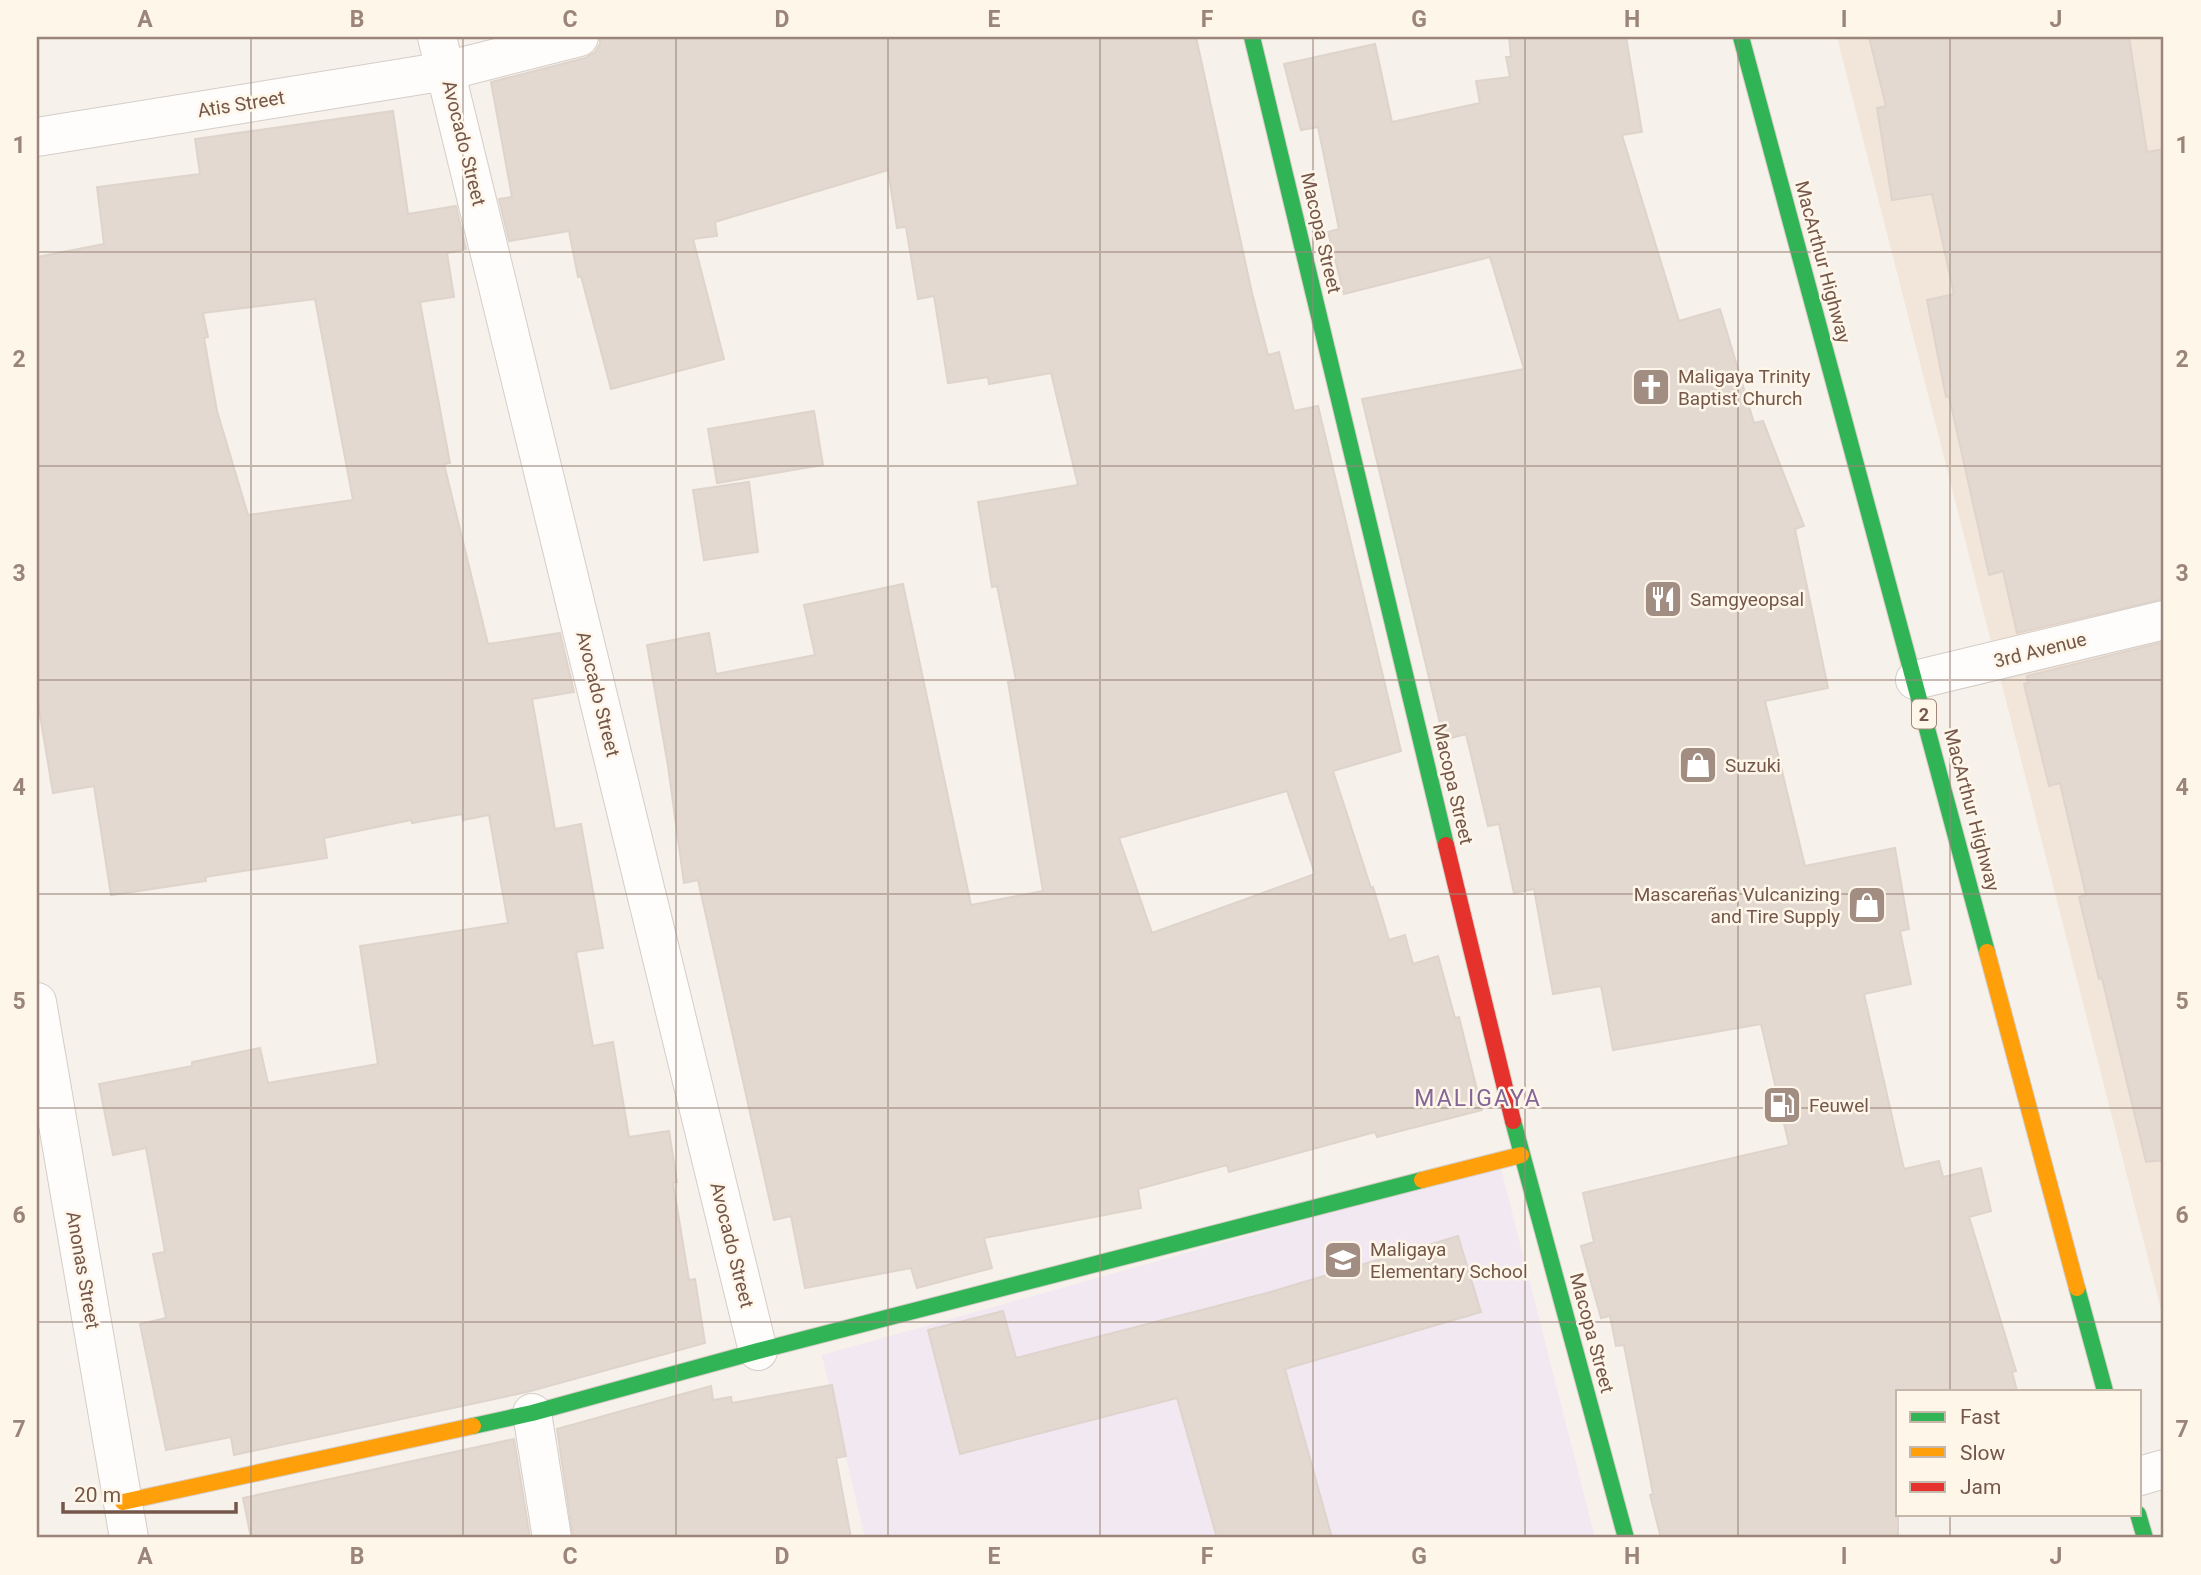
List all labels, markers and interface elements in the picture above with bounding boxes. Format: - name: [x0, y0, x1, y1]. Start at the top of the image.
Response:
- text: A: [137, 6, 153, 33]
- text: B: [350, 6, 364, 33]
- text: C: [562, 6, 578, 33]
- text: D: [775, 6, 789, 33]
- text: E: [988, 6, 1001, 33]
- text: F: [1201, 6, 1214, 33]
- text: G: [1411, 6, 1427, 33]
- text: H: [1624, 6, 1640, 33]
- text: I: [1841, 6, 1847, 33]
- text: J: [2050, 6, 2062, 33]
- street label: Avocado Street: [437, 78, 491, 208]
- street label: Atis Street: [196, 86, 286, 122]
- text: 1: [12, 132, 26, 159]
- text: 1: [2175, 132, 2189, 159]
- street label: Macopa Street: [1296, 170, 1346, 296]
- street label: MacArthur Highway: [1790, 178, 1856, 346]
- text: 2: [12, 346, 26, 373]
- text: 2: [2175, 346, 2189, 373]
- place label: Maligaya Trinity Baptist Church: [1678, 365, 1811, 410]
- church icon: Maligaya Trinity Baptist Church: [1630, 366, 1672, 408]
- text: 3: [12, 560, 26, 587]
- text: 3: [2175, 560, 2189, 587]
- restaurant icon: Samgyeopsal: [1642, 578, 1684, 620]
- place label: Samgyeopsal: [1690, 588, 1804, 611]
- street label: 3rd Avenue: [1991, 627, 2089, 673]
- street label: Avocado Street: [571, 629, 625, 759]
- road number: 2: [1912, 700, 1936, 728]
- street label: Macopa Street: [1428, 721, 1478, 847]
- street label: MacArthur Highway: [1939, 726, 2005, 894]
- shop icon: Suzuki: [1677, 744, 1719, 786]
- place label: Suzuki: [1725, 754, 1781, 777]
- text: 4: [12, 774, 26, 801]
- text: 4: [2175, 774, 2189, 801]
- place label: Mascareñas Vulcanizing and Tire Supply: [1634, 883, 1840, 928]
- shop icon: Mascareñas Vulcanizing and Tire Supply: [1846, 884, 1888, 926]
- text: 5: [12, 988, 26, 1015]
- text: 5: [2175, 988, 2189, 1015]
- fuel station icon: Feuwel: [1761, 1084, 1803, 1126]
- district label: MALIGAYA: [1414, 1085, 1542, 1112]
- place label: Feuwel: [1809, 1094, 1869, 1117]
- street label: Avocado Street: [705, 1180, 759, 1310]
- text: 6: [12, 1202, 26, 1229]
- text: 6: [2175, 1202, 2189, 1229]
- street label: Anonas Street: [61, 1209, 105, 1331]
- place label: Maligaya Elementary School: [1370, 1238, 1528, 1283]
- school or university icon: Maligaya Elementary School: [1322, 1239, 1364, 1281]
- street label: Macopa Street: [1565, 1270, 1619, 1396]
- legend: [1896, 1390, 2142, 1516]
- text: Fast: [1960, 1405, 2001, 1429]
- text: 7: [12, 1416, 26, 1443]
- text: 7: [2175, 1416, 2189, 1443]
- text: Slow: [1960, 1441, 2006, 1465]
- scale bar: [63, 1470, 236, 1514]
- text: Jam: [1960, 1475, 2001, 1499]
- text: 20 m: [74, 1483, 121, 1507]
- text: A: [137, 1543, 153, 1570]
- text: B: [350, 1543, 364, 1570]
- text: C: [562, 1543, 578, 1570]
- text: D: [775, 1543, 789, 1570]
- text: E: [988, 1543, 1001, 1570]
- text: F: [1201, 1543, 1214, 1570]
- text: G: [1411, 1543, 1427, 1570]
- text: H: [1624, 1543, 1640, 1570]
- text: I: [1841, 1543, 1847, 1570]
- text: J: [2050, 1543, 2062, 1570]

